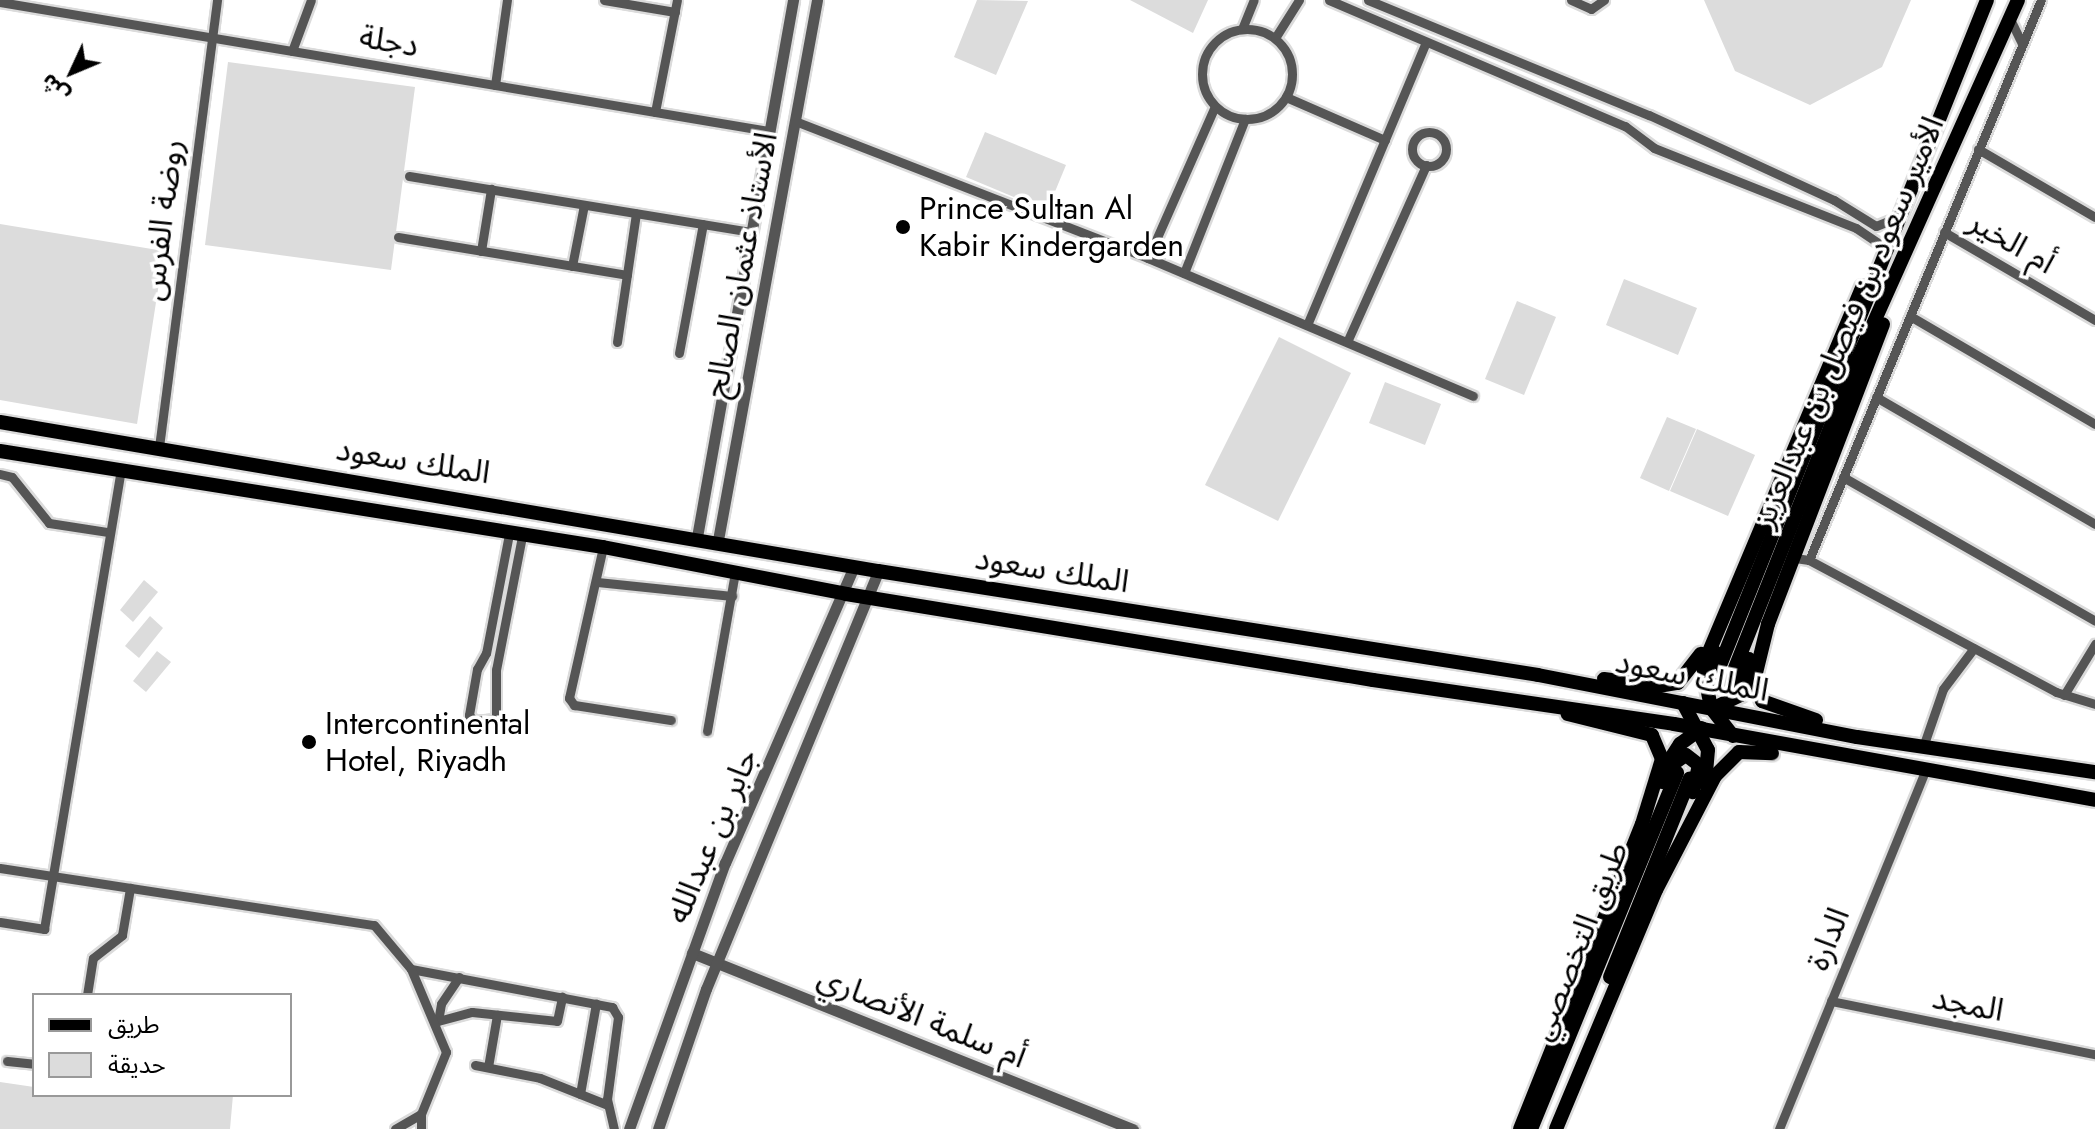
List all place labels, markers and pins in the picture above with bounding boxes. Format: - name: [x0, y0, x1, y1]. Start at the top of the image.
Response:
- place label: Prince Sultan Al Kabir Kindergarden: [919, 190, 1184, 265]
- marker: Prince Sultan Al Kabir Kindergarden: [894, 218, 912, 236]
- place label: Intercontinental Hotel, Riyadh: [325, 705, 530, 780]
- marker: Intercontinental Hotel, Riyadh: [300, 733, 318, 751]

